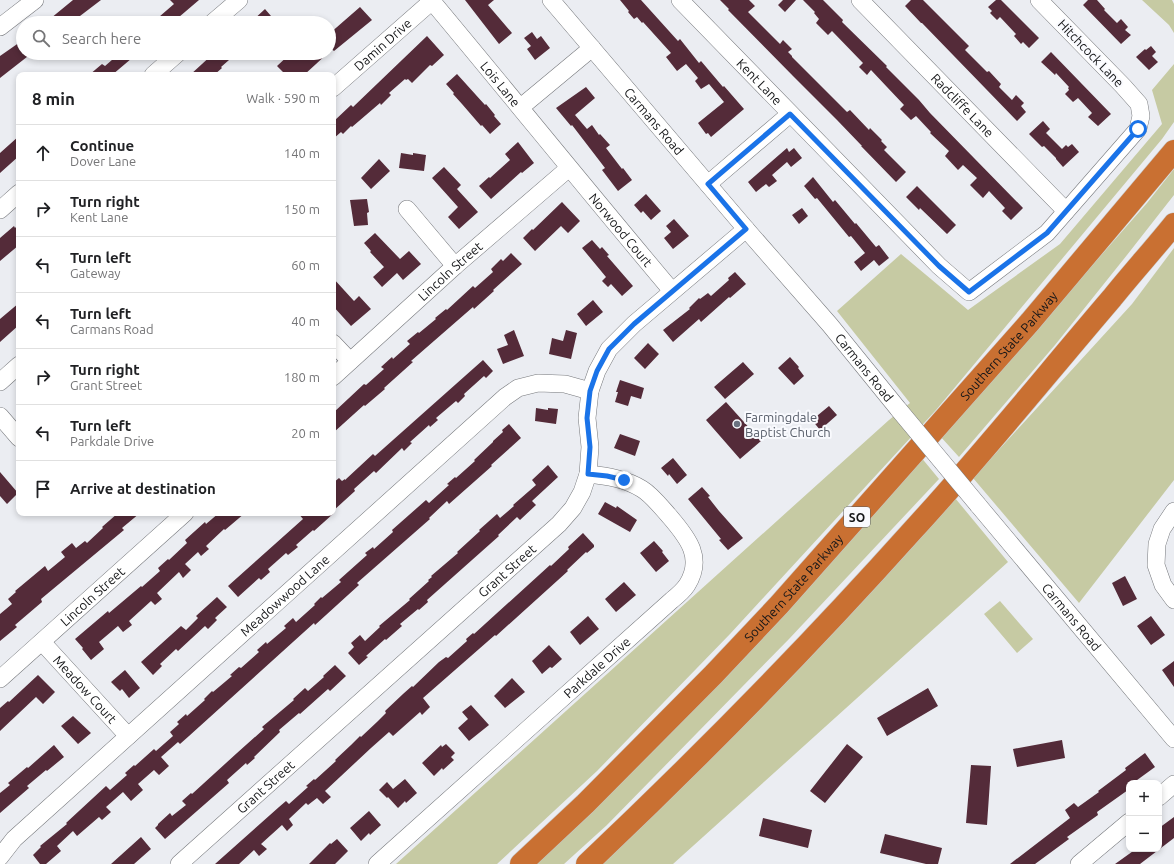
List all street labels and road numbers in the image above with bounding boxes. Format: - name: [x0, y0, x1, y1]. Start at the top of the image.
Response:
- street label: Damin Drive: [351, 16, 414, 73]
- street label: Hitchcock Lane: [1055, 17, 1127, 89]
- street label: Kent Lane: [734, 56, 785, 107]
- street label: Lois Lane: [478, 59, 523, 109]
- street label: Radcliffe Lane: [929, 71, 997, 140]
- street label: Carmans Road: [622, 85, 687, 157]
- street label: Norwood Court: [586, 190, 655, 269]
- street label: Lincoln Street: [415, 239, 485, 303]
- street label: Southern State Parkway: [957, 288, 1060, 403]
- street label: Carmans Road: [833, 331, 896, 404]
- road number: SO: [844, 507, 870, 527]
- street label: Southern State Parkway: [741, 531, 845, 644]
- street label: Grant Street: [475, 541, 538, 600]
- street label: Meadowwood Lane: [237, 552, 332, 639]
- street label: Lincoln Street: [57, 564, 127, 628]
- street label: Carmans Road: [1040, 580, 1104, 653]
- street label: Parkdale Drive: [561, 634, 633, 701]
- street label: Meadow Court: [51, 653, 120, 726]
- street label: Grant Street: [234, 757, 297, 816]

